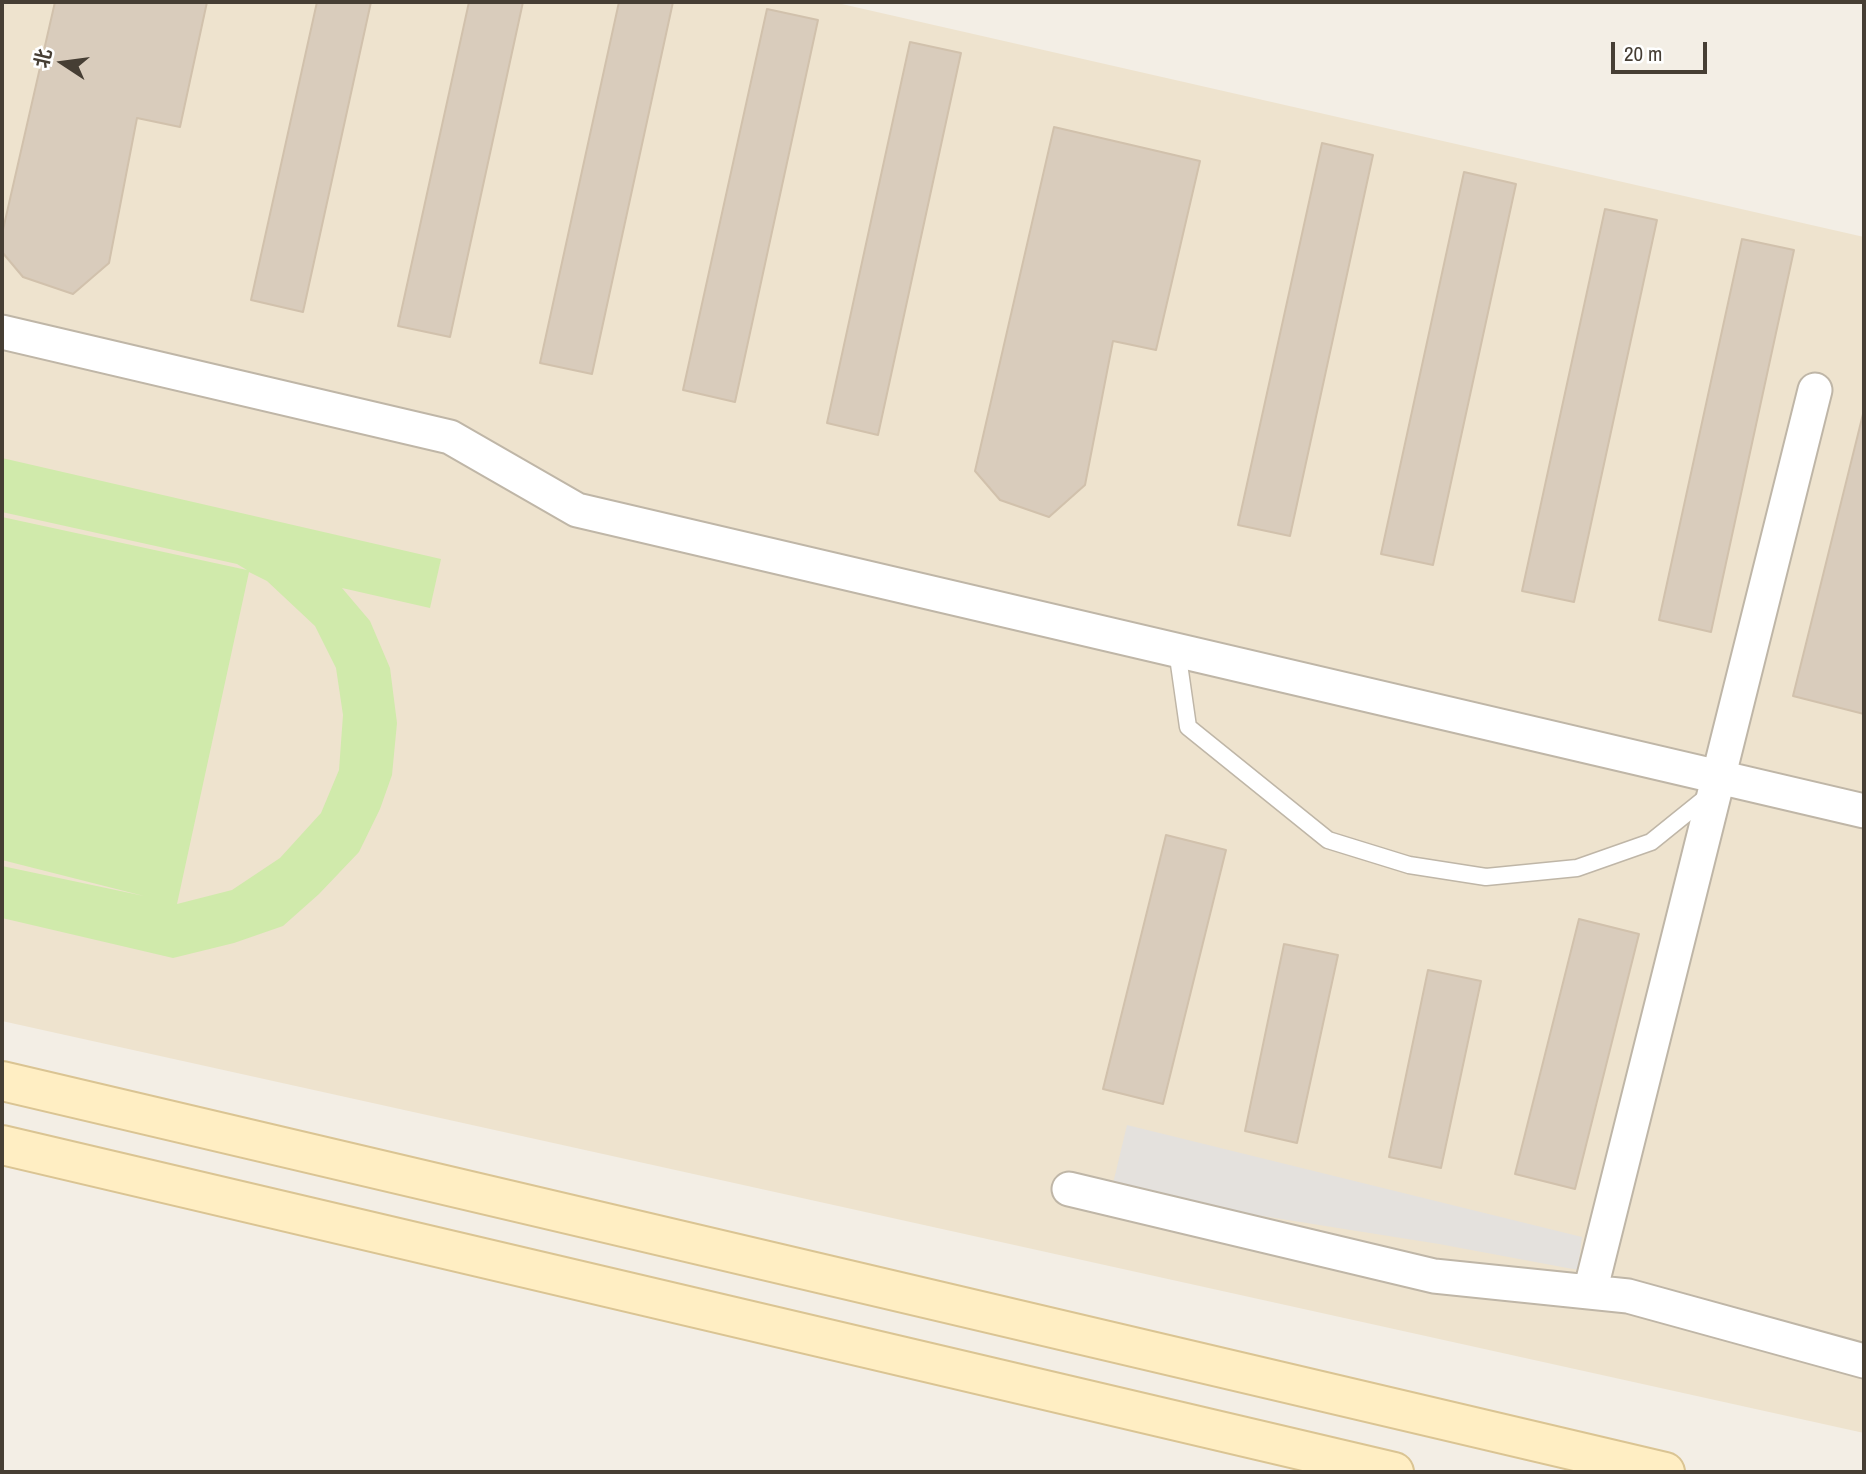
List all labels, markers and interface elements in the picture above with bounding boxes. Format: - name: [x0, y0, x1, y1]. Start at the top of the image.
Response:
- north arrow: [28, 28, 98, 98]
- scale bar: [1614, 28, 1710, 72]
- text: 20 m: [1624, 39, 1662, 68]
- text: 北: [28, 46, 57, 70]

